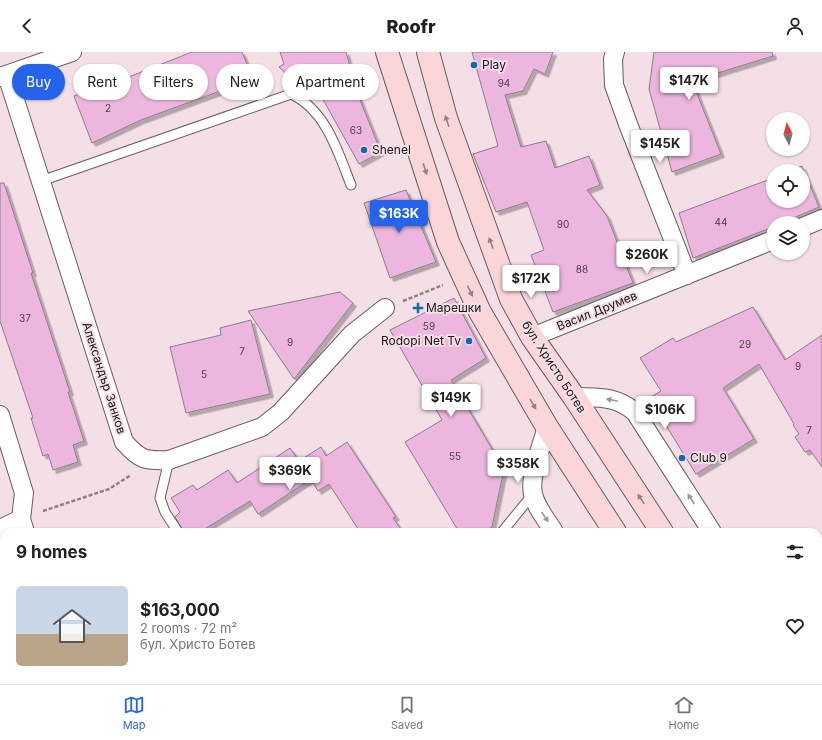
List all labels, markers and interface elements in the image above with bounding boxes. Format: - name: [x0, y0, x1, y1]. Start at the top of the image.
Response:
- icon: back: [16, 15, 38, 37]
- icon: person: [784, 15, 806, 37]
- text: Roofr: [387, 16, 435, 37]
- place label: Play: [482, 57, 506, 72]
- marker: Play: [469, 60, 479, 70]
- chip: Buy: [12, 64, 65, 100]
- chip: Rent: [73, 64, 131, 100]
- chip: Filters: [139, 64, 208, 100]
- chip: New: [216, 64, 274, 100]
- chip: Apartment: [282, 64, 379, 100]
- pin: $147K: [661, 67, 717, 101]
- text: $147K: [669, 72, 709, 88]
- house number: 94: [498, 77, 510, 89]
- house number: 2: [105, 102, 111, 114]
- north arrow: [766, 112, 810, 156]
- map controls: [766, 112, 810, 260]
- one-way arrow: [444, 114, 450, 126]
- house number: 63: [350, 124, 362, 136]
- pin: $145K: [632, 130, 688, 164]
- text: $145K: [640, 135, 680, 151]
- place label: Shenel: [372, 142, 411, 157]
- marker: Shenel: [359, 145, 369, 155]
- one-way arrow: [422, 164, 428, 176]
- button: locate: [766, 164, 810, 208]
- pin: $163K: [371, 200, 427, 234]
- text: $163K: [379, 205, 419, 221]
- house number: 44: [715, 216, 727, 228]
- button: layers: [766, 216, 810, 260]
- house number: 90: [557, 218, 569, 230]
- one-way arrow: [488, 237, 494, 249]
- pin: $260K: [619, 241, 675, 275]
- text: $260K: [625, 246, 669, 262]
- house number: 88: [576, 263, 588, 275]
- pin: $172K: [503, 265, 559, 299]
- text: $172K: [511, 270, 551, 286]
- one-way arrow: [467, 285, 473, 296]
- street label: Васил Друмев: [554, 287, 639, 334]
- place label: Марешки: [426, 300, 481, 315]
- marker: Марешки: [413, 303, 423, 313]
- house number: 37: [19, 312, 31, 324]
- street label: бул. Христо Ботев: [519, 318, 590, 416]
- street label: Александър Занков: [79, 320, 130, 436]
- house number: 59: [423, 320, 435, 332]
- place label: Rodopi Net Tv: [381, 333, 461, 348]
- house number: 9: [287, 336, 293, 348]
- marker: Rodopi Net Tv: [464, 336, 474, 346]
- house number: 29: [739, 338, 751, 350]
- house number: 7: [239, 345, 245, 357]
- house number: 9: [795, 360, 801, 372]
- house number: 5: [201, 368, 207, 380]
- pin: $149K: [423, 384, 479, 418]
- text: $149K: [431, 389, 471, 405]
- one-way arrow: [606, 396, 619, 402]
- pin: $106K: [637, 396, 693, 430]
- one-way arrow: [530, 398, 537, 410]
- text: $106K: [645, 401, 685, 417]
- house number: 7: [806, 424, 812, 436]
- house number: 55: [449, 450, 461, 462]
- pin: $358K: [490, 450, 546, 484]
- place label: Club 9: [690, 450, 727, 465]
- marker: Club 9: [677, 453, 687, 463]
- text: $358K: [496, 455, 540, 471]
- pin: $369K: [262, 457, 318, 491]
- text: $369K: [268, 462, 312, 478]
- one-way arrow: [637, 493, 644, 505]
- one-way arrow: [687, 494, 695, 504]
- one-way arrow: [541, 512, 549, 523]
- icon: filters: [784, 541, 806, 563]
- text: 9 homes: [16, 542, 87, 562]
- text: $163,000: [140, 600, 220, 620]
- icon: home: [48, 602, 96, 650]
- icon: heart: [784, 615, 806, 637]
- text: 2 rooms · 72 m²: [140, 620, 237, 636]
- text: бул. Христо Ботев: [140, 636, 255, 652]
- tab: Map: [123, 694, 146, 732]
- tab: Saved: [391, 694, 423, 732]
- tab: Home: [668, 694, 699, 732]

